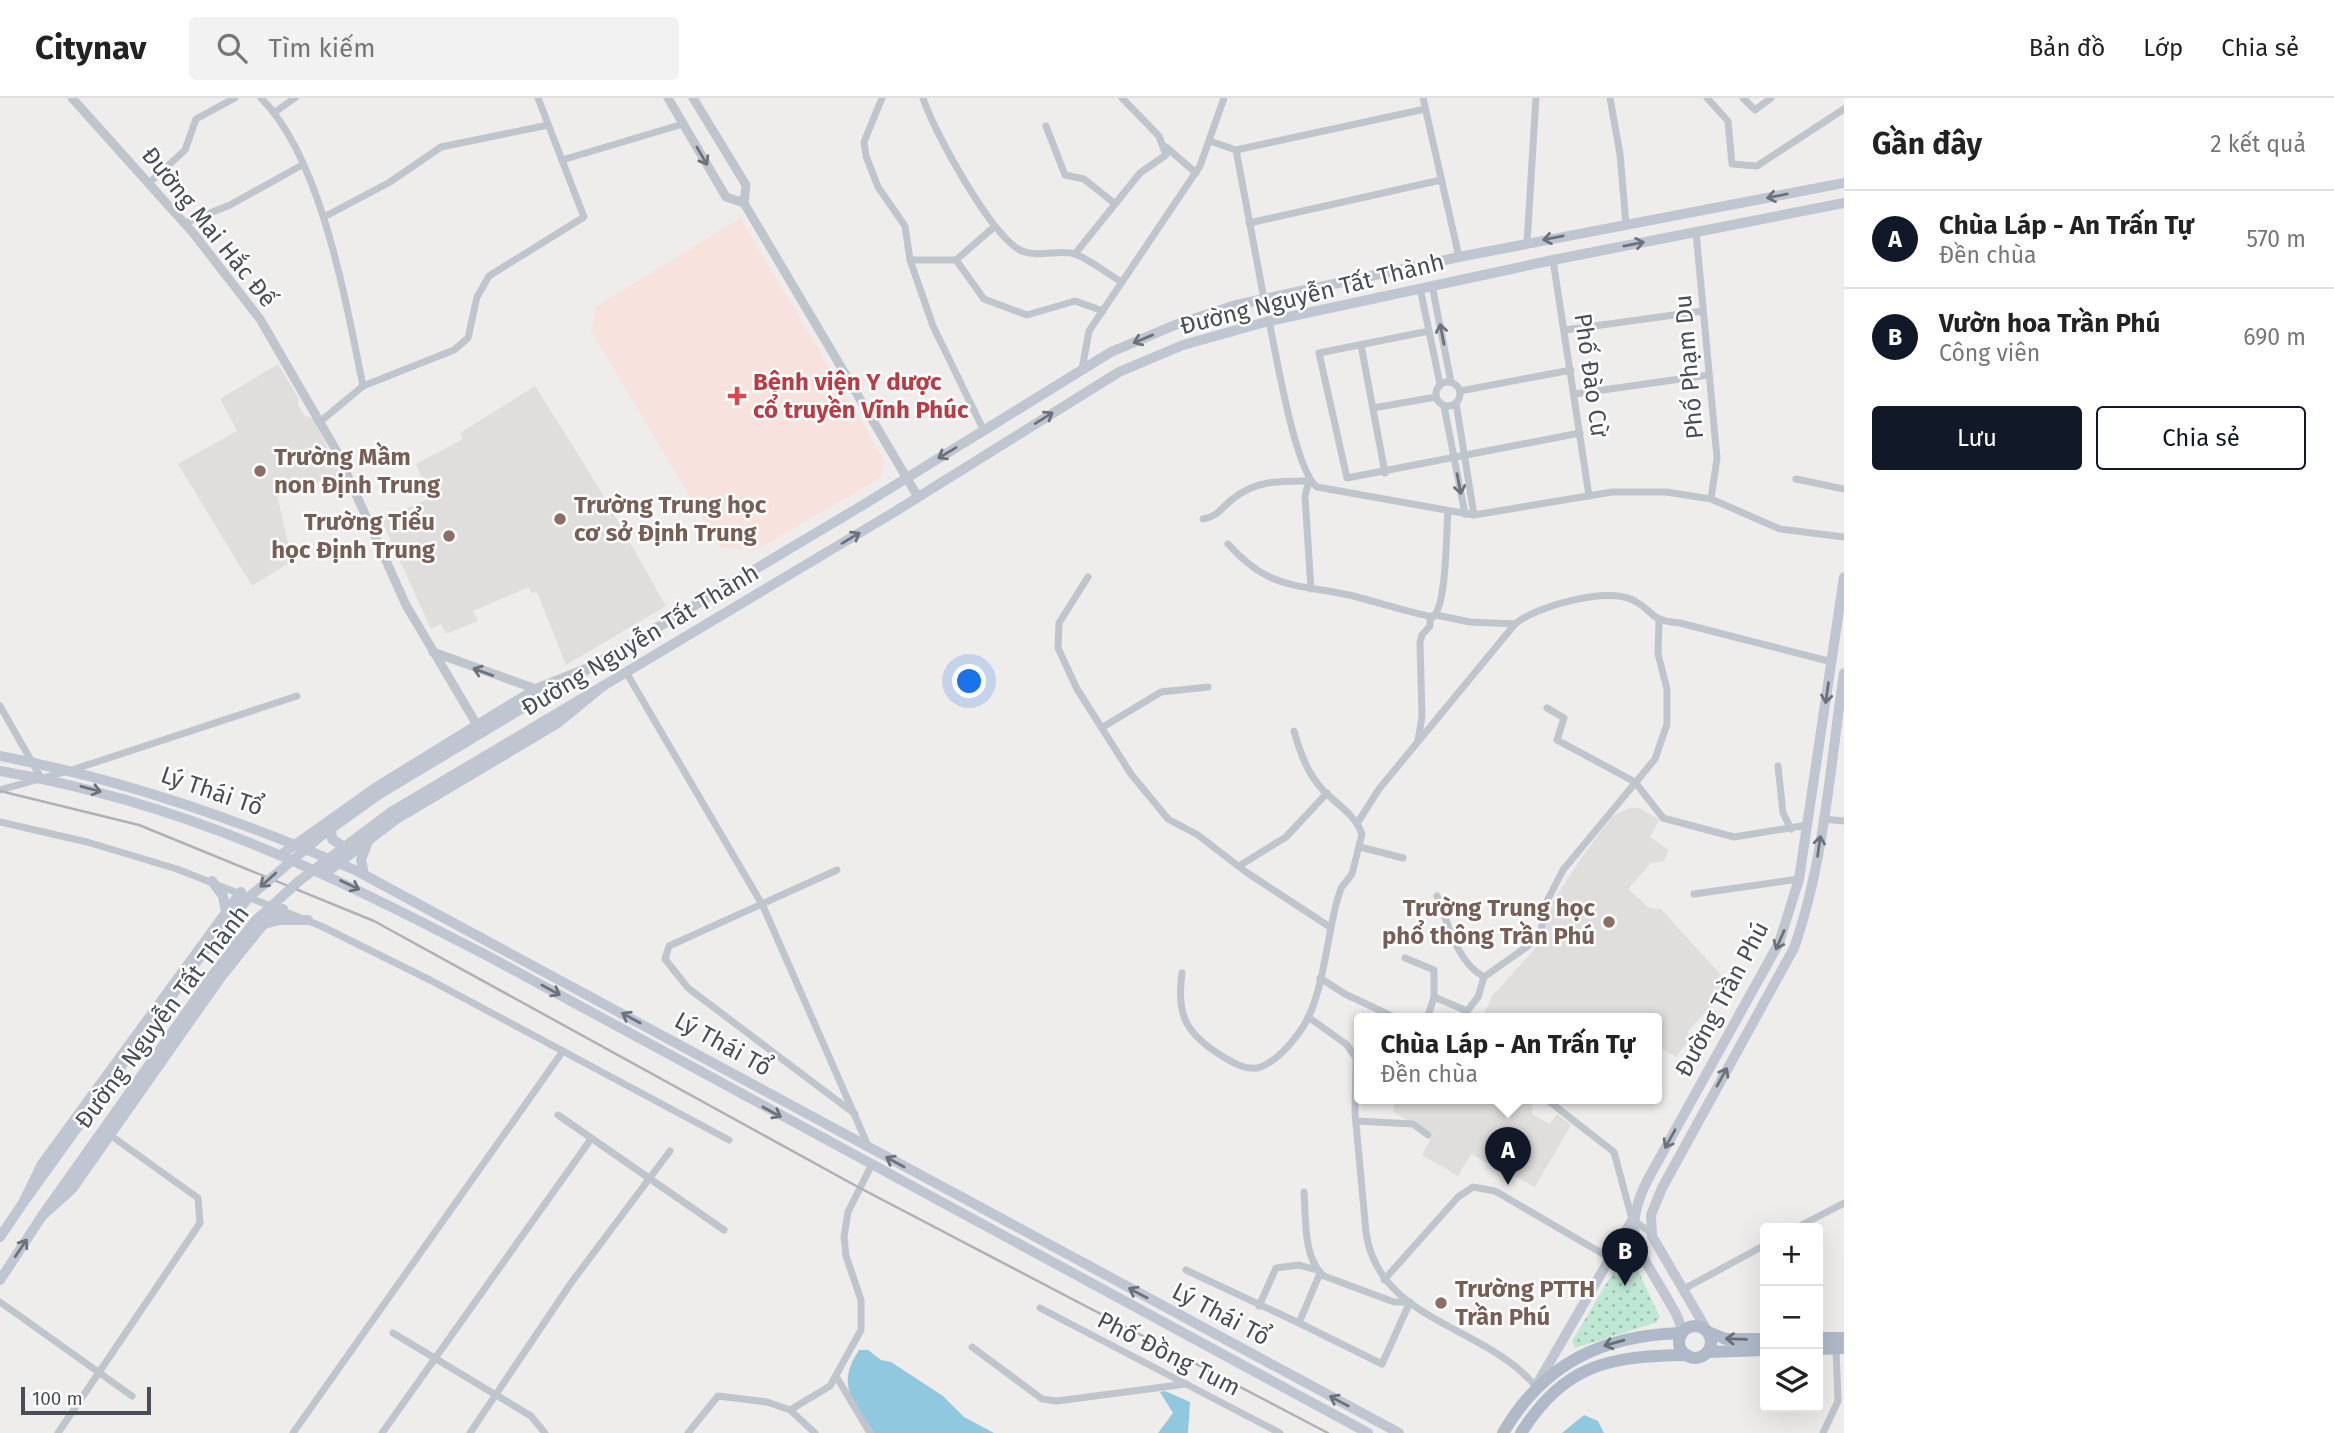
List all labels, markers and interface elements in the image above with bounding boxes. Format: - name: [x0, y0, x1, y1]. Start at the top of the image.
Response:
- search box: [189, 17, 679, 80]
- text: Citynav: [35, 28, 147, 68]
- icon: search: [213, 29, 251, 67]
- text: Tìm kiếm: [269, 33, 376, 64]
- text: Bản đồ: [2029, 34, 2105, 62]
- text: Lớp: [2143, 34, 2183, 62]
- text: Chia sẻ: [2221, 34, 2299, 62]
- text: Gần đây: [1872, 126, 1982, 162]
- text: 2 kết quả: [2210, 130, 2306, 158]
- street label: Đường Mai Hắc Đế: [136, 141, 283, 313]
- one-way arrow: [696, 145, 709, 166]
- one-way arrow: [1766, 189, 1789, 203]
- text: Chùa Láp - An Trấn Tự: [1939, 210, 2194, 241]
- text: A: [1888, 225, 1902, 253]
- text: 570 m: [2246, 225, 2306, 253]
- one-way arrow: [1542, 232, 1565, 246]
- one-way arrow: [1622, 237, 1645, 250]
- text: Đền chùa: [1939, 241, 2037, 269]
- street label: Đường Nguyễn Tất Thành: [1177, 248, 1447, 340]
- street label: Phố Phạm Du: [1669, 294, 1709, 440]
- text: Vườn hoa Trần Phú: [1939, 308, 2160, 339]
- street label: Phố Đào Cừ: [1568, 312, 1614, 439]
- one-way arrow: [1434, 323, 1448, 346]
- text: B: [1888, 323, 1902, 351]
- text: 690 m: [2243, 323, 2306, 351]
- one-way arrow: [1132, 333, 1154, 346]
- text: Công viên: [1939, 339, 2040, 367]
- place label: Bệnh viện Y dược cổ truyền Vĩnh Phúc: [753, 368, 969, 424]
- marker: Bệnh viện Y dược cổ truyền Vĩnh Phúc: [727, 386, 747, 406]
- button: Lưu: [1872, 406, 2082, 470]
- button: Chia sẻ: [2096, 406, 2306, 470]
- one-way arrow: [1034, 411, 1053, 426]
- place label: Trường Mầm non Định Trung: [274, 441, 441, 499]
- one-way arrow: [937, 447, 957, 461]
- marker: Trường Mầm non Định Trung: [252, 463, 268, 479]
- one-way arrow: [1453, 472, 1466, 495]
- place label: Trường Trung học cơ sở Định Trung: [574, 491, 767, 547]
- place label: Trường Tiểu học Định Trung: [271, 506, 436, 564]
- marker: Trường Trung học cơ sở Định Trung: [552, 511, 568, 527]
- marker: Trường Tiểu học Định Trung: [441, 528, 457, 544]
- one-way arrow: [840, 531, 860, 545]
- street label: Đường Nguyễn Tất Thành: [516, 558, 764, 722]
- your location: [952, 664, 986, 698]
- one-way arrow: [473, 665, 495, 677]
- one-way arrow: [1820, 681, 1833, 704]
- street label: Lý Thái Tổ: [157, 760, 267, 822]
- one-way arrow: [79, 783, 102, 796]
- one-way arrow: [1812, 836, 1825, 858]
- one-way arrow: [260, 872, 278, 888]
- one-way arrow: [339, 878, 360, 892]
- place label: Trường Trung học phổ thông Trần Phú: [1382, 894, 1595, 950]
- street label: Đường Nguyễn Tất Thành: [69, 900, 255, 1134]
- marker: Trường Trung học phổ thông Trần Phú: [1601, 914, 1617, 930]
- street label: Đường Trần Phú: [1669, 917, 1775, 1081]
- one-way arrow: [1773, 929, 1786, 950]
- one-way arrow: [540, 984, 561, 997]
- street label: Lý Thái Tổ: [670, 1005, 777, 1082]
- one-way arrow: [621, 1010, 641, 1024]
- popup: [1354, 1013, 1662, 1104]
- text: Chùa Láp - An Trấn Tự: [1380, 1029, 1636, 1060]
- text: Đền chùa: [1380, 1060, 1478, 1088]
- one-way arrow: [1716, 1067, 1730, 1087]
- one-way arrow: [761, 1106, 782, 1119]
- pin: A: [1485, 1127, 1531, 1185]
- one-way arrow: [1663, 1128, 1676, 1149]
- one-way arrow: [885, 1155, 905, 1169]
- map controls: [1760, 1223, 1823, 1412]
- button: +: [1760, 1223, 1823, 1286]
- pin: B: [1602, 1228, 1648, 1286]
- one-way arrow: [14, 1239, 28, 1258]
- place label: Trường PTTH Trần Phú: [1455, 1275, 1595, 1331]
- street label: Lý Thái Tổ: [1168, 1276, 1275, 1351]
- one-way arrow: [1128, 1286, 1149, 1299]
- button: −: [1760, 1286, 1823, 1349]
- marker: Trường PTTH Trần Phú: [1433, 1295, 1449, 1311]
- street label: Phố Đồng Tum: [1093, 1306, 1245, 1402]
- one-way arrow: [1725, 1332, 1748, 1345]
- one-way arrow: [1604, 1338, 1626, 1351]
- button: layers: [1760, 1349, 1823, 1412]
- scale bar: [21, 1384, 150, 1416]
- text: 100 m: [32, 1387, 83, 1410]
- one-way arrow: [1329, 1394, 1349, 1408]

